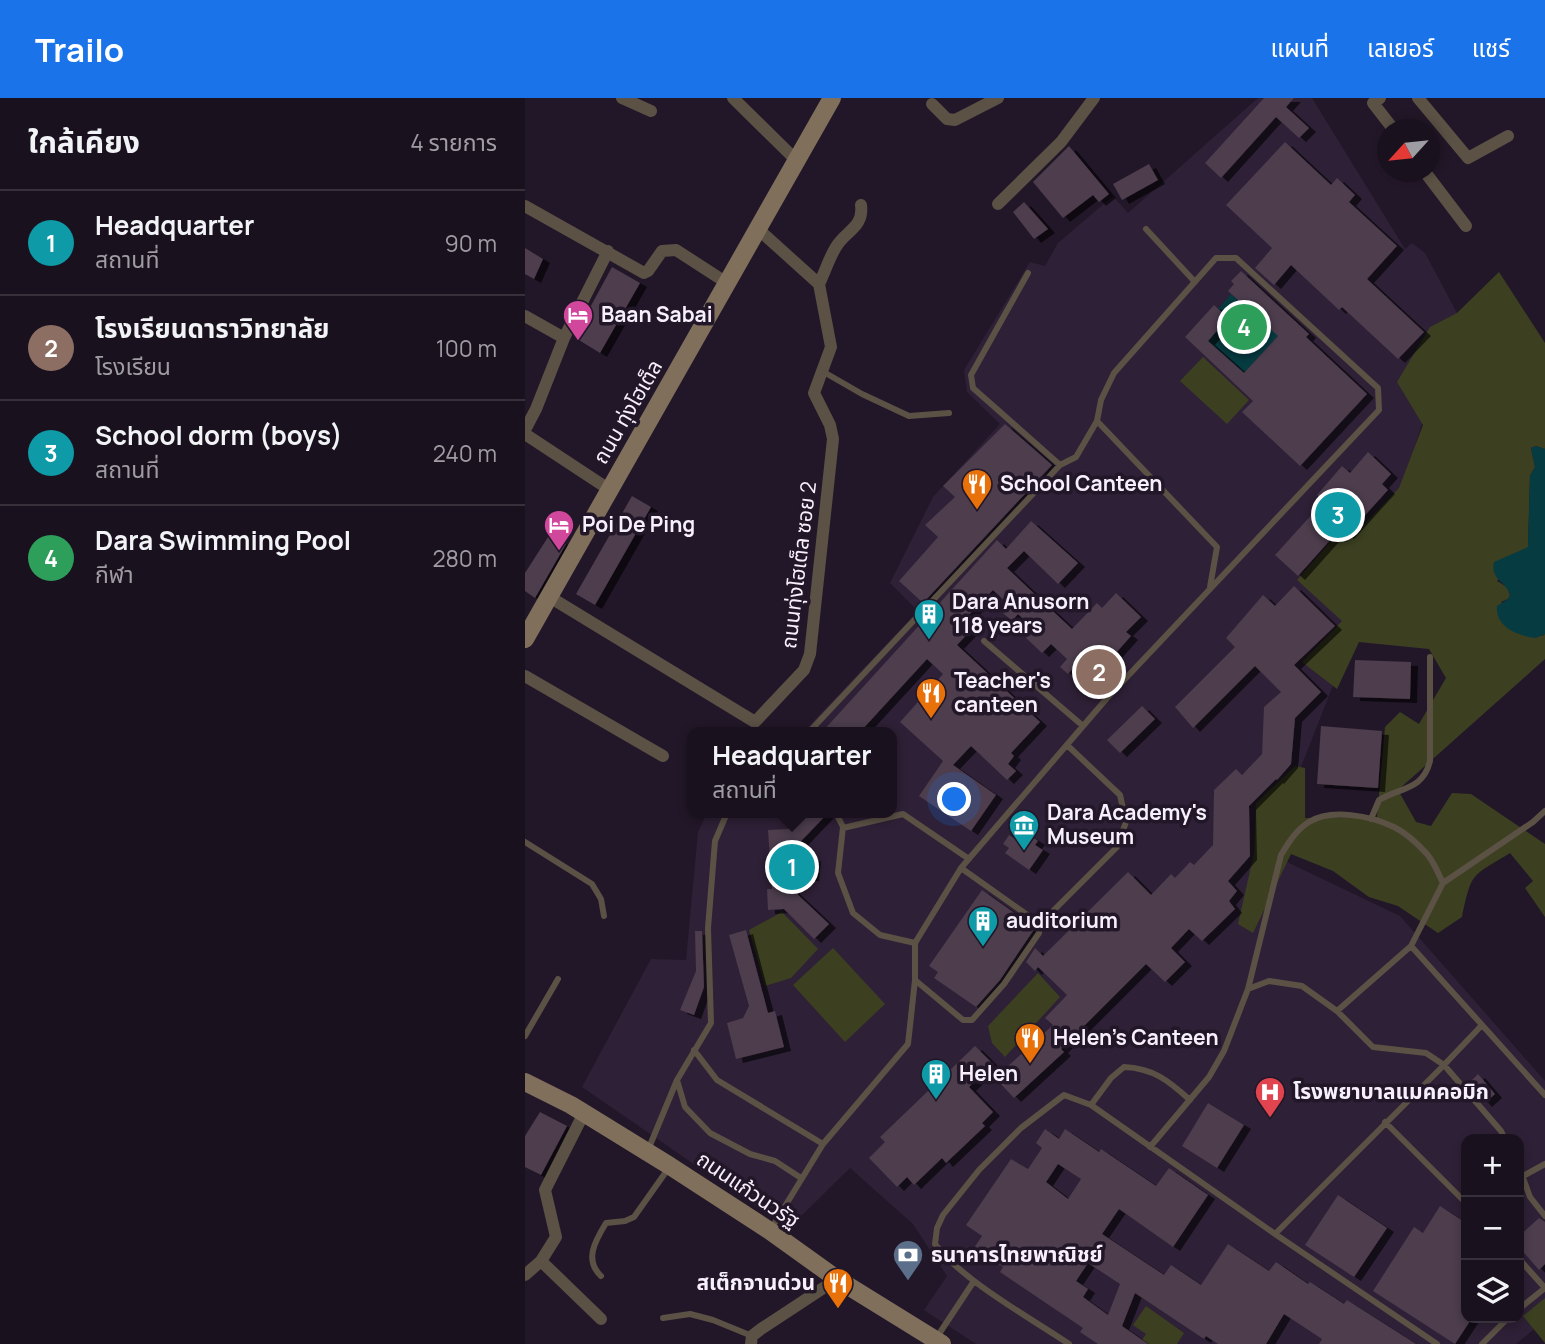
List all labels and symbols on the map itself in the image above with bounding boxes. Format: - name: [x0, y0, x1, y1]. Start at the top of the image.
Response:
- north arrow: [1377, 119, 1440, 182]
- hotel icon: Baan Sabai: [561, 298, 595, 342]
- place label: Baan Sabai: [601, 300, 713, 328]
- pin: 4: [1221, 301, 1267, 353]
- street label: ถนน ทุ่งโฮเต็ล: [586, 354, 668, 469]
- restaurant icon: School Canteen: [960, 467, 994, 511]
- place label: School Canteen: [1000, 469, 1162, 497]
- street label: ถนนทุ่งโฮเต็ล ซอย 2: [774, 480, 822, 650]
- pin: 3: [1315, 489, 1361, 541]
- hotel icon: Poi De Ping: [542, 508, 576, 552]
- place label: Poi De Ping: [582, 510, 695, 538]
- place label: Dara Anusorn 118 years: [952, 587, 1089, 639]
- building icon: Dara Anusorn 118 years: [912, 597, 946, 641]
- pin: 2: [1076, 646, 1122, 698]
- place label: Teacher's canteen: [954, 666, 1051, 718]
- restaurant icon: Teacher's canteen: [914, 676, 948, 720]
- your location: [937, 782, 971, 816]
- place label: Dara Academy's Museum: [1047, 798, 1207, 850]
- museum icon: Dara Academy's Museum: [1007, 808, 1041, 852]
- pin: 1: [769, 841, 815, 893]
- building icon: auditorium: [966, 904, 1000, 948]
- place label: auditorium: [1006, 906, 1118, 934]
- restaurant icon: Helen's Canteen: [1013, 1021, 1047, 1065]
- place label: Helen's Canteen: [1053, 1023, 1219, 1051]
- building icon: Helen: [919, 1057, 953, 1101]
- place label: Helen: [959, 1059, 1018, 1087]
- hospital icon: โรงพยาบาลแมคคอมิก: [1253, 1075, 1287, 1119]
- place label: โรงพยาบาลแมคคอมิก: [1293, 1077, 1489, 1105]
- street label: ถนนแก้วนวรัฐ: [692, 1145, 805, 1234]
- bank icon: ธนาคารไทยพาณิชย์: [891, 1238, 925, 1282]
- place label: ธนาคารไทยพาณิชย์: [931, 1240, 1103, 1268]
- restaurant icon: สเต็กจานด่วน: [821, 1266, 855, 1310]
- place label: สเต็กจานด่วน: [696, 1268, 815, 1296]

